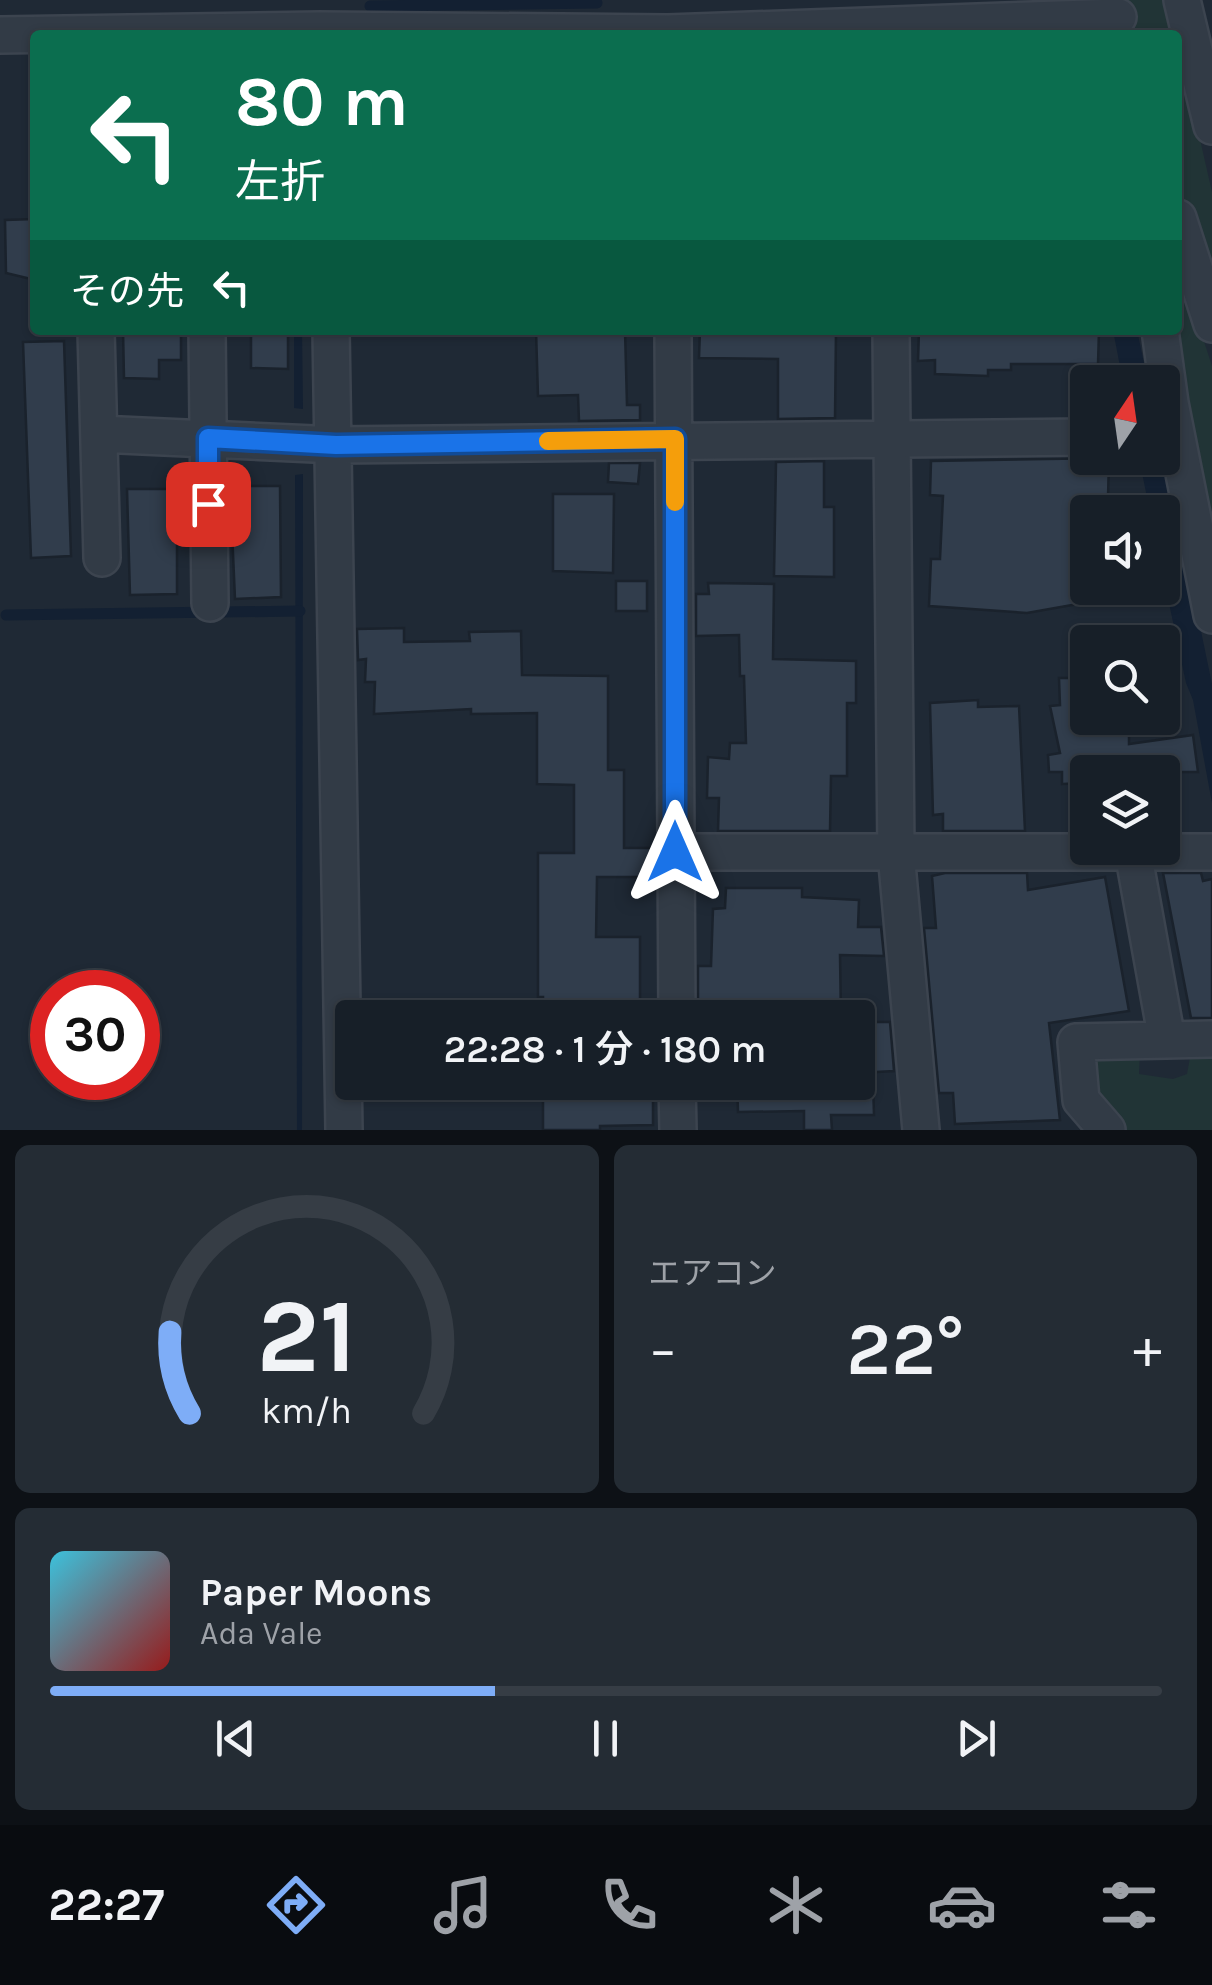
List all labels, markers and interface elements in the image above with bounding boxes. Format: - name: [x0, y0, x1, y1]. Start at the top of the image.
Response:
- text: 80 m: [235, 61, 409, 143]
- icon: left: [70, 70, 200, 200]
- text: 左折: [235, 156, 325, 208]
- icon: left: [204, 260, 259, 315]
- text: その先: [70, 269, 184, 314]
- north arrow: [1070, 365, 1180, 475]
- map controls: [1070, 365, 1180, 865]
- pin: [166, 462, 251, 547]
- icon: arrive: [181, 477, 236, 532]
- button: sound: [1070, 495, 1180, 605]
- button: search: [1070, 625, 1180, 735]
- button: layers: [1070, 755, 1180, 865]
- position arrow: [623, 800, 727, 904]
- speed limit sign: 30: [30, 970, 160, 1100]
- text: 22:28 · 1 分 · 180 m: [444, 1027, 766, 1072]
- text: エアコン: [649, 1255, 777, 1292]
- text: 21: [257, 1276, 357, 1397]
- text: 22°: [846, 1305, 964, 1393]
- text: −: [649, 1317, 677, 1381]
- text: +: [1133, 1317, 1162, 1381]
- text: km/h: [261, 1390, 352, 1432]
- text: Paper Moons: [200, 1570, 432, 1615]
- text: Ada Vale: [200, 1615, 323, 1652]
- icon: previous: [208, 1711, 263, 1766]
- icon: pause: [578, 1711, 633, 1766]
- icon: next: [949, 1711, 1004, 1766]
- icon: directions: [261, 1870, 331, 1940]
- icon: music: [428, 1870, 498, 1940]
- icon: phone: [594, 1870, 664, 1940]
- icon: climate: [761, 1870, 831, 1940]
- icon: car: [927, 1870, 997, 1940]
- icon: filters: [1094, 1870, 1164, 1940]
- text: 22:27: [48, 1879, 164, 1931]

